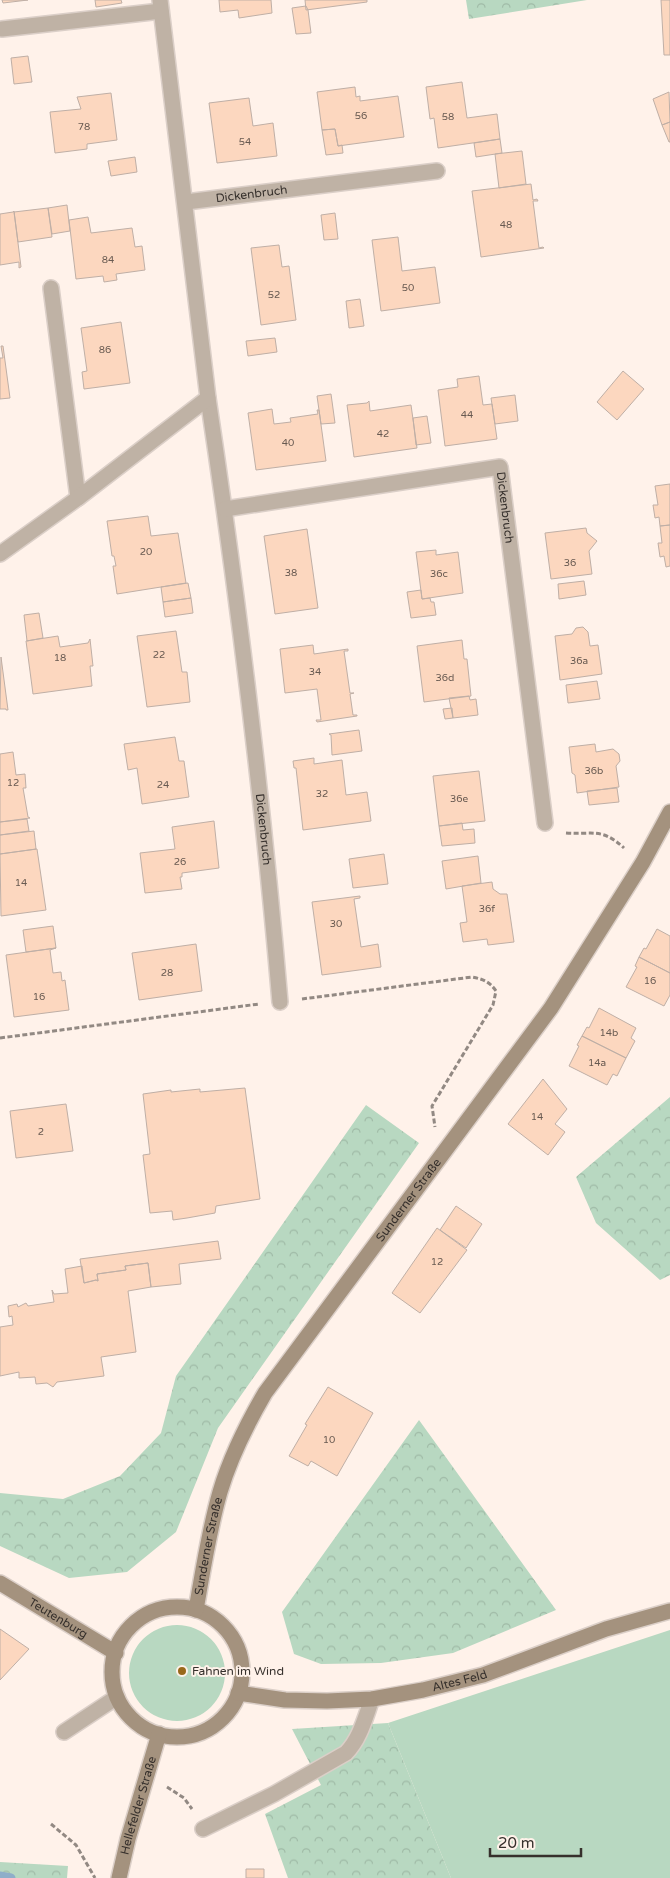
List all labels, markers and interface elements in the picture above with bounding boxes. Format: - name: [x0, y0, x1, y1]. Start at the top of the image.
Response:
- house number: 56: [355, 110, 367, 122]
- house number: 58: [442, 111, 454, 123]
- house number: 78: [78, 121, 90, 133]
- house number: 54: [239, 136, 251, 148]
- street label: Dickenbruch: [215, 183, 288, 205]
- house number: 48: [500, 219, 512, 231]
- house number: 84: [102, 254, 114, 266]
- house number: 50: [402, 282, 414, 294]
- house number: 52: [268, 289, 280, 301]
- house number: 86: [99, 344, 111, 356]
- house number: 44: [461, 409, 473, 421]
- house number: 42: [377, 428, 389, 440]
- house number: 40: [282, 437, 294, 449]
- street label: Dickenbruch: [494, 471, 517, 544]
- house number: 20: [140, 546, 152, 558]
- house number: 36: [564, 557, 576, 569]
- house number: 38: [285, 567, 297, 579]
- house number: 36c: [430, 568, 448, 580]
- house number: 22: [153, 649, 165, 661]
- house number: 18: [54, 652, 66, 664]
- house number: 36a: [570, 655, 588, 667]
- house number: 34: [309, 666, 321, 678]
- house number: 36d: [436, 672, 454, 684]
- house number: 36b: [585, 765, 603, 777]
- house number: 12: [7, 777, 19, 789]
- house number: 24: [157, 779, 169, 791]
- house number: 32: [316, 788, 328, 800]
- street label: Dickenbruch: [253, 793, 274, 866]
- house number: 36e: [450, 793, 468, 805]
- house number: 26: [174, 856, 186, 868]
- house number: 14: [15, 877, 27, 889]
- house number: 36f: [479, 903, 495, 915]
- house number: 30: [330, 918, 342, 930]
- house number: 28: [161, 967, 173, 979]
- house number: 16: [644, 975, 656, 987]
- house number: 16: [33, 991, 45, 1003]
- house number: 14b: [600, 1027, 618, 1039]
- house number: 14a: [588, 1057, 606, 1069]
- house number: 14: [531, 1111, 543, 1123]
- house number: 2: [38, 1126, 44, 1138]
- street label: Sunderner Straße: [373, 1155, 444, 1244]
- house number: 12: [431, 1256, 443, 1268]
- house number: 10: [323, 1434, 335, 1446]
- street label: Sunderner Straße: [192, 1495, 225, 1596]
- street label: Teutenburg: [26, 1595, 90, 1641]
- place label: Fahnen im Wind: [192, 1664, 284, 1678]
- marker: Fahnen im Wind: [176, 1665, 188, 1677]
- street label: Altes Feld: [431, 1667, 489, 1694]
- street label: Hellefelder Straße: [118, 1754, 159, 1856]
- scale bar: [490, 1826, 581, 1858]
- text: 20 m: [498, 1834, 535, 1852]

